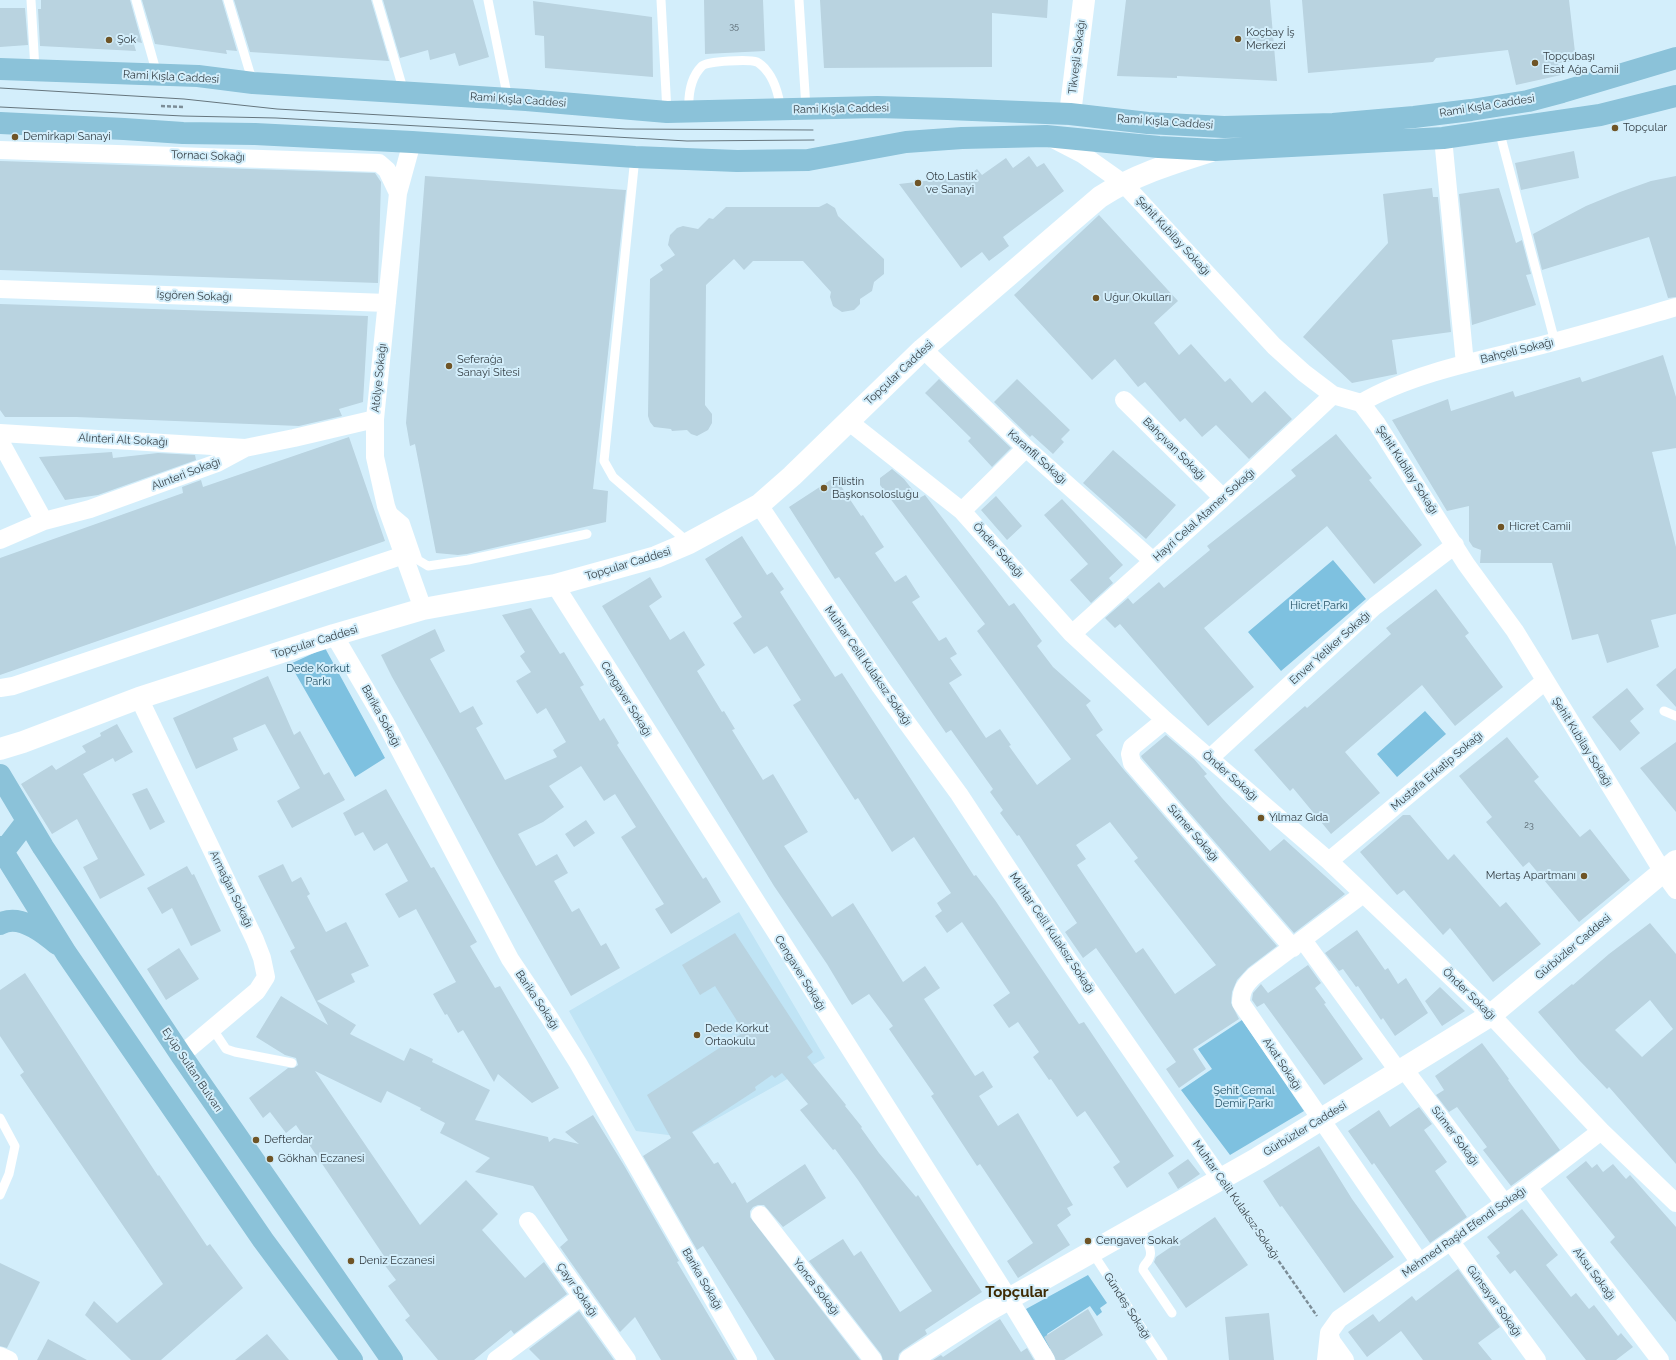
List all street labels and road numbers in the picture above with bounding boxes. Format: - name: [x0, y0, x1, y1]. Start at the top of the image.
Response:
- street label: Tikveşli Sokağı: [1066, 19, 1088, 95]
- street label: Rami Kışla Caddesi: [123, 68, 219, 86]
- street label: Rami Kışla Caddesi: [469, 90, 567, 110]
- street label: Rami Kışla Caddesi: [1438, 92, 1536, 120]
- street label: Rami Kışla Caddesi: [793, 102, 889, 116]
- street label: Rami Kışla Caddesi: [1116, 112, 1214, 132]
- street label: Tornacı Sokağı: [171, 148, 245, 164]
- street label: Şehit Kubilay Sokağı: [1133, 194, 1213, 278]
- street label: İşgören Sokağı: [156, 288, 232, 304]
- street label: Bahçeli Sokağı: [1479, 336, 1555, 366]
- street label: Topçular Caddesi: [862, 338, 936, 408]
- street label: Atölye Sokağı: [369, 343, 389, 413]
- street label: Bahçıvan Sokağı: [1140, 415, 1208, 483]
- street label: Şehit Kubilay Sokağı: [1373, 423, 1441, 517]
- street label: Karanfil Sokağı: [1005, 427, 1069, 487]
- street label: Alınteri Alt Sokağı: [78, 431, 168, 449]
- street label: Alınteri Sokağı: [150, 455, 222, 493]
- street label: Hayri Celal Atamer Sokağı: [1151, 466, 1257, 564]
- street label: Önder Sokağı: [970, 520, 1026, 580]
- street label: Topçular Caddesi: [584, 545, 672, 583]
- street label: Muhtar Celil Kulaksız Sokağı: [822, 604, 914, 728]
- street label: Enver Yetiker Sokağı: [1287, 609, 1373, 687]
- street label: Topçular Caddesi: [271, 623, 359, 661]
- street label: Cengaver Sokağı: [598, 659, 654, 739]
- street label: Barika Sokağı: [359, 683, 403, 749]
- street label: Şehit Kubilay Sokağı: [1549, 695, 1615, 789]
- street label: Mustafa Erkatip Sokağı: [1388, 729, 1486, 813]
- street label: Önder Sokağı: [1200, 748, 1260, 804]
- street label: Sümer Sokağı: [1165, 802, 1221, 864]
- street label: Armağan Sokağı: [207, 849, 255, 929]
- street label: Muhtar Celil Kulaksız Sokağı: [1007, 870, 1097, 996]
- street label: Gürbüzler Caddesi: [1533, 912, 1613, 982]
- street label: Cengaver Sokağı: [772, 933, 828, 1013]
- street label: Önder Sokağı: [1440, 965, 1498, 1023]
- street label: Barika Sokağı: [512, 968, 562, 1032]
- street label: Eyüp Sultan Bulvarı: [159, 1026, 225, 1114]
- street label: Akat Sokağı: [1260, 1035, 1304, 1093]
- street label: Gürbüzler Caddesi: [1261, 1099, 1349, 1159]
- street label: Sümer Sokağı: [1428, 1104, 1482, 1168]
- street label: Muhtar Celil Kulaksız Sokağı: [1190, 1138, 1282, 1262]
- street label: Mehmed Raşid Efendi Sokağı: [1399, 1184, 1529, 1280]
- street label: Aksu Sokağı: [1570, 1245, 1618, 1303]
- street label: Barika Sokağı: [679, 1246, 725, 1312]
- street label: Yonca Sokağı: [790, 1256, 842, 1318]
- street label: Çayır Sokağı: [554, 1261, 600, 1319]
- street label: Günsayar Sokağı: [1464, 1263, 1524, 1339]
- street label: Gündeş Sokağı: [1101, 1270, 1153, 1342]

